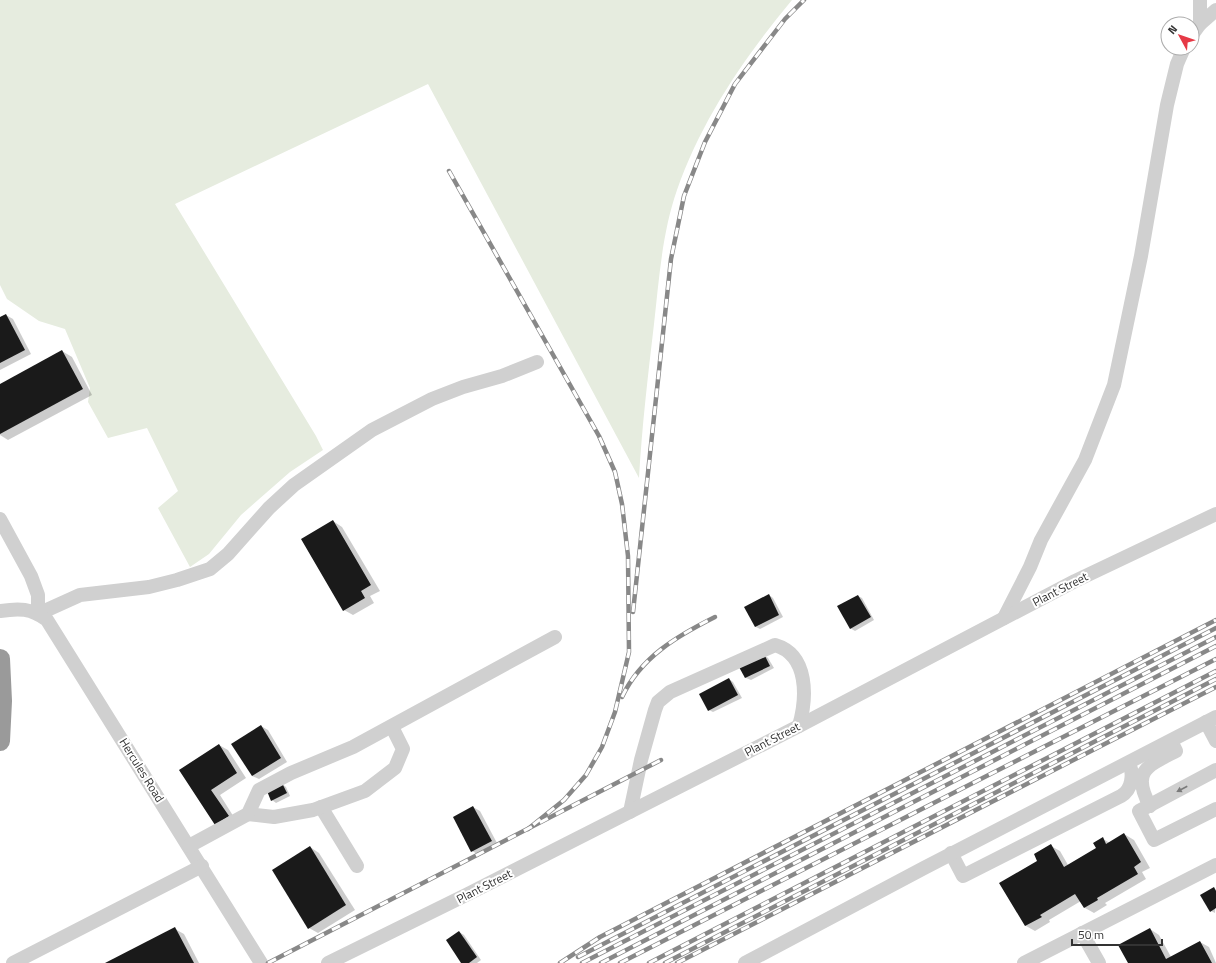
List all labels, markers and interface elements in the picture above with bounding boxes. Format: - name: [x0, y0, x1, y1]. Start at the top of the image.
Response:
- north arrow: [1160, 16, 1200, 56]
- text: N: [1164, 22, 1181, 38]
- street label: Plant Street: [1029, 567, 1092, 611]
- street label: Plant Street: [741, 717, 804, 761]
- street label: Hercules Road: [115, 734, 169, 806]
- one-way arrow: [1176, 785, 1187, 792]
- street label: Plant Street: [453, 864, 516, 908]
- scale bar: [1072, 921, 1162, 947]
- text: 50 m: [1078, 925, 1104, 944]

